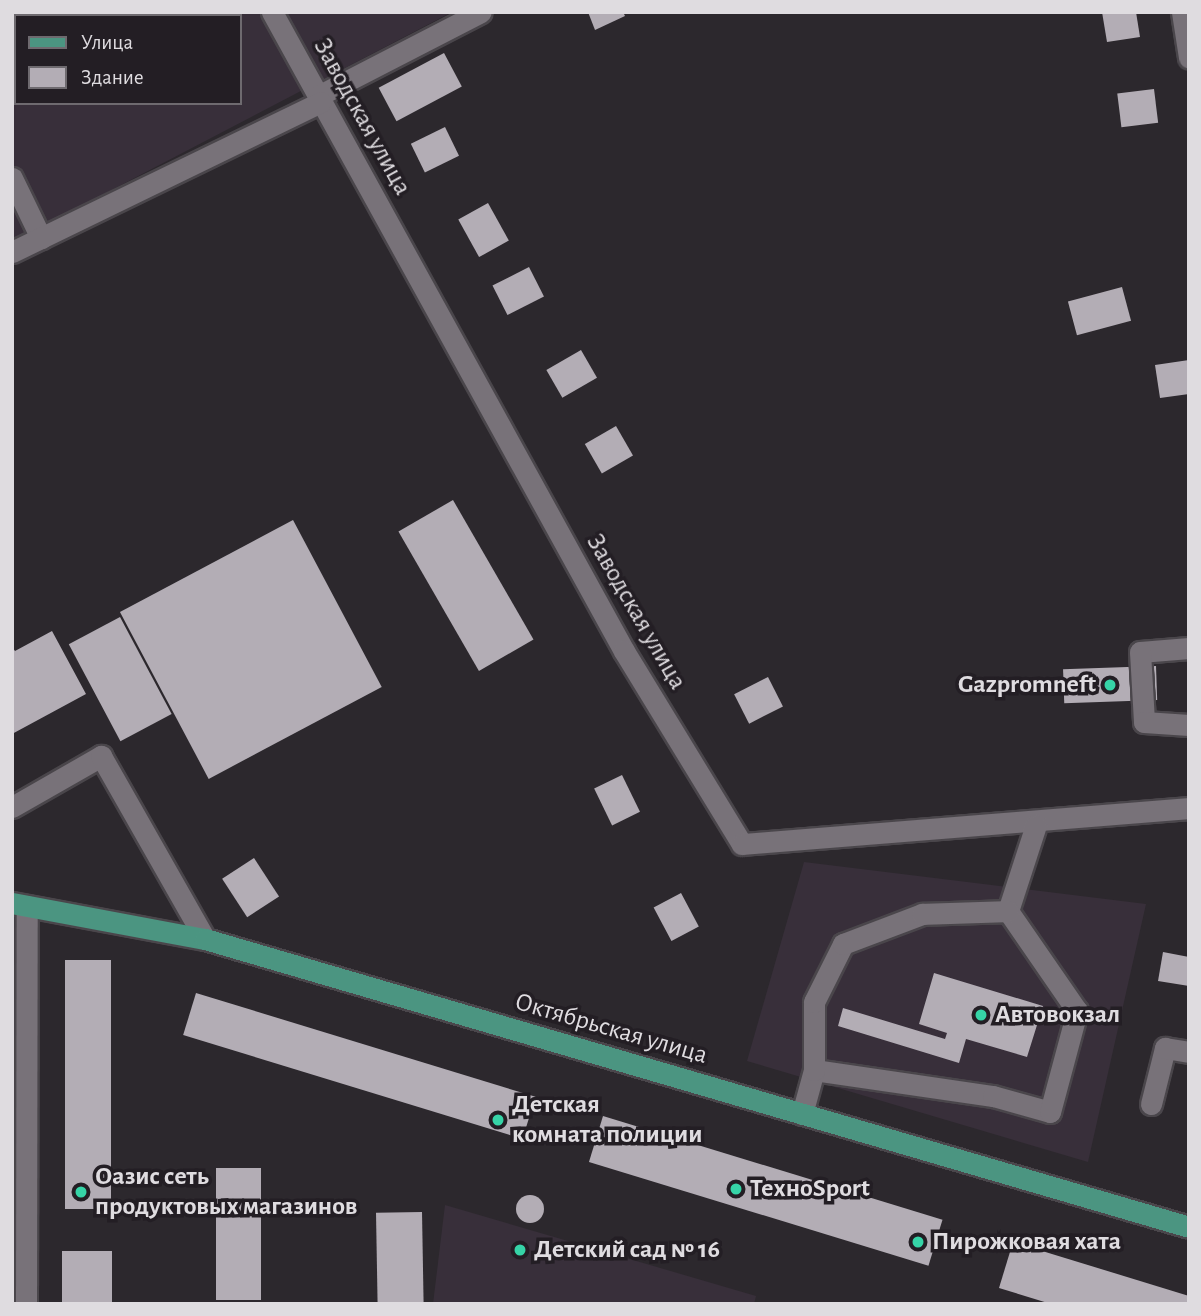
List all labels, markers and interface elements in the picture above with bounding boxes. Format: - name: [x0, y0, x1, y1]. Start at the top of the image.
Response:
- legend: [14, 14, 242, 105]
- text: Улица: [81, 32, 133, 53]
- street label: Заводская улица: [306, 33, 418, 201]
- text: Здание: [81, 67, 144, 88]
- street label: Заводская улица: [579, 529, 693, 695]
- place label: Gazpromneft: [958, 669, 1096, 701]
- marker: Gazpromneft: [1102, 677, 1118, 693]
- street label: Октябрьская улица: [511, 987, 711, 1071]
- place label: Автовокзал: [995, 999, 1120, 1031]
- marker: Автовокзал: [973, 1007, 989, 1023]
- place label: Детская комната полиции: [512, 1089, 702, 1150]
- marker: Детская комната полиции: [490, 1112, 506, 1128]
- place label: Оазис сеть продуктовых магазинов: [95, 1161, 357, 1222]
- place label: ТехноSport: [750, 1173, 870, 1205]
- marker: ТехноSport: [728, 1181, 744, 1197]
- marker: Оазис сеть продуктовых магазинов: [73, 1184, 89, 1200]
- place label: Пирожковая хата: [932, 1226, 1121, 1258]
- place label: Детский сад № 16: [534, 1234, 720, 1266]
- marker: Пирожковая хата: [910, 1234, 926, 1250]
- marker: Детский сад № 16: [512, 1242, 528, 1258]

